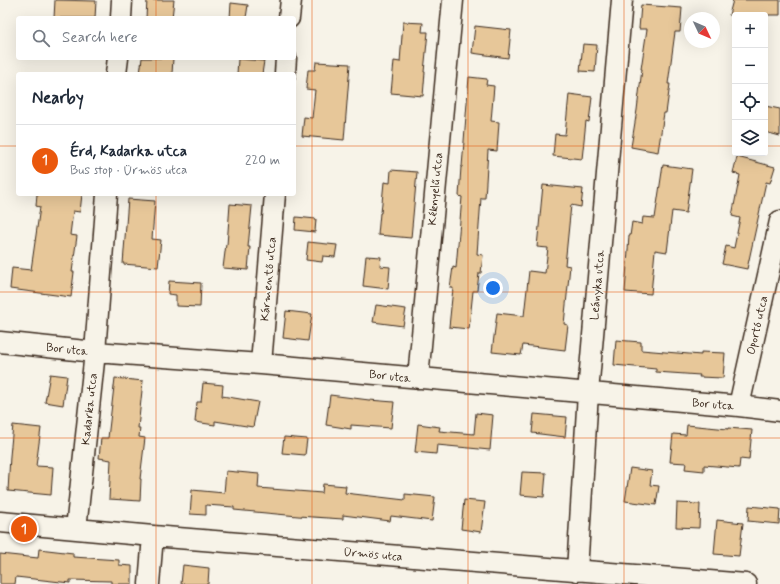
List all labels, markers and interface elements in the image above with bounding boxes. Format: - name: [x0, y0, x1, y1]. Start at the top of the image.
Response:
- north arrow: [684, 12, 720, 48]
- map controls: [732, 12, 768, 156]
- button: +: [732, 12, 768, 48]
- search box: [16, 16, 296, 60]
- icon: search: [30, 27, 52, 49]
- text: Search here: [62, 28, 138, 48]
- button: −: [732, 48, 768, 84]
- button: locate: [732, 84, 768, 120]
- text: Nearby: [32, 87, 84, 109]
- button: layers: [732, 120, 768, 156]
- text: Érd, Kadarka utca: [70, 142, 187, 162]
- text: 1: [42, 152, 48, 169]
- text: 220 m: [245, 152, 280, 169]
- street label: Kéknyelű utca: [425, 152, 447, 226]
- text: Bus stop · Ürmös utca: [70, 162, 187, 179]
- street label: Kármentő utca: [257, 236, 281, 322]
- street label: Leányka utca: [587, 249, 609, 321]
- your location: [483, 278, 503, 298]
- street label: Oportó utca: [743, 294, 773, 356]
- street label: Bor utca: [45, 340, 89, 360]
- street label: Bor utca: [368, 367, 412, 387]
- street label: Kadarka utca: [78, 372, 102, 446]
- street label: Bor utca: [691, 395, 735, 415]
- pin: 1: [11, 514, 37, 544]
- street label: Ürmös utca: [343, 544, 403, 566]

